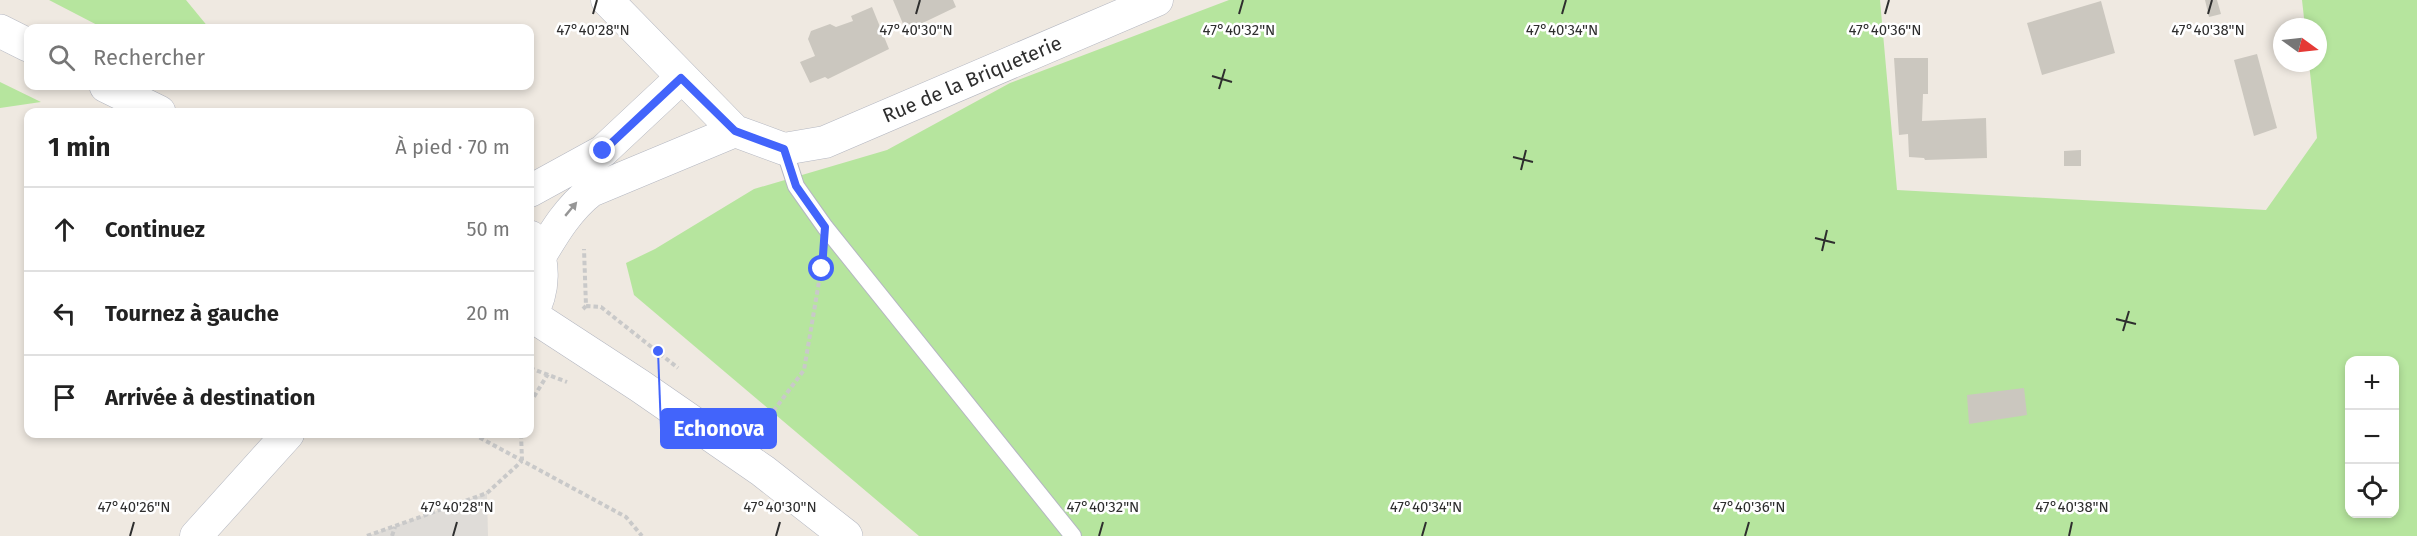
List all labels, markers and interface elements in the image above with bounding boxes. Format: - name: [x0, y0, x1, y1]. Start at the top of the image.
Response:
- north arrow: [2273, 18, 2327, 72]
- text: 47°40'28"N: [556, 21, 630, 39]
- text: 47°40'30"N: [879, 21, 953, 39]
- text: 47°40'32"N: [1203, 21, 1275, 39]
- text: 47°40'34"N: [1526, 21, 1598, 39]
- text: 47°40'36"N: [1848, 21, 1922, 39]
- text: 47°40'38"N: [2171, 21, 2245, 39]
- search box: [24, 24, 534, 90]
- street label: Rue de la Briqueterie: [879, 30, 1065, 128]
- icon: search: [45, 41, 78, 74]
- text: Rechercher: [93, 44, 205, 71]
- text: 1 min: [48, 132, 111, 163]
- text: À pied · 70 m: [395, 135, 510, 159]
- route end: [589, 137, 615, 163]
- one-way arrow: [564, 202, 577, 217]
- icon: ahead: [48, 213, 81, 246]
- text: Continuez: [105, 216, 205, 243]
- text: 50 m: [466, 217, 510, 241]
- route start: [808, 255, 834, 281]
- icon: left: [48, 297, 81, 330]
- text: Tournez à gauche: [105, 300, 279, 327]
- text: 20 m: [467, 301, 510, 325]
- map controls: [2345, 356, 2399, 518]
- button: +: [2345, 356, 2399, 410]
- icon: arrive: [48, 381, 81, 414]
- text: Arrivée à destination: [105, 384, 315, 411]
- callout: Echonova: [661, 409, 776, 448]
- button: −: [2345, 410, 2399, 464]
- text: Echonova: [673, 416, 765, 442]
- button: locate: [2345, 464, 2399, 518]
- text: 47°40'26"N: [97, 498, 171, 516]
- text: 47°40'28"N: [420, 498, 494, 516]
- text: 47°40'30"N: [743, 498, 817, 516]
- text: 47°40'32"N: [1067, 498, 1139, 516]
- text: 47°40'34"N: [1390, 498, 1462, 516]
- text: 47°40'36"N: [1712, 498, 1786, 516]
- text: 47°40'38"N: [2035, 498, 2109, 516]

